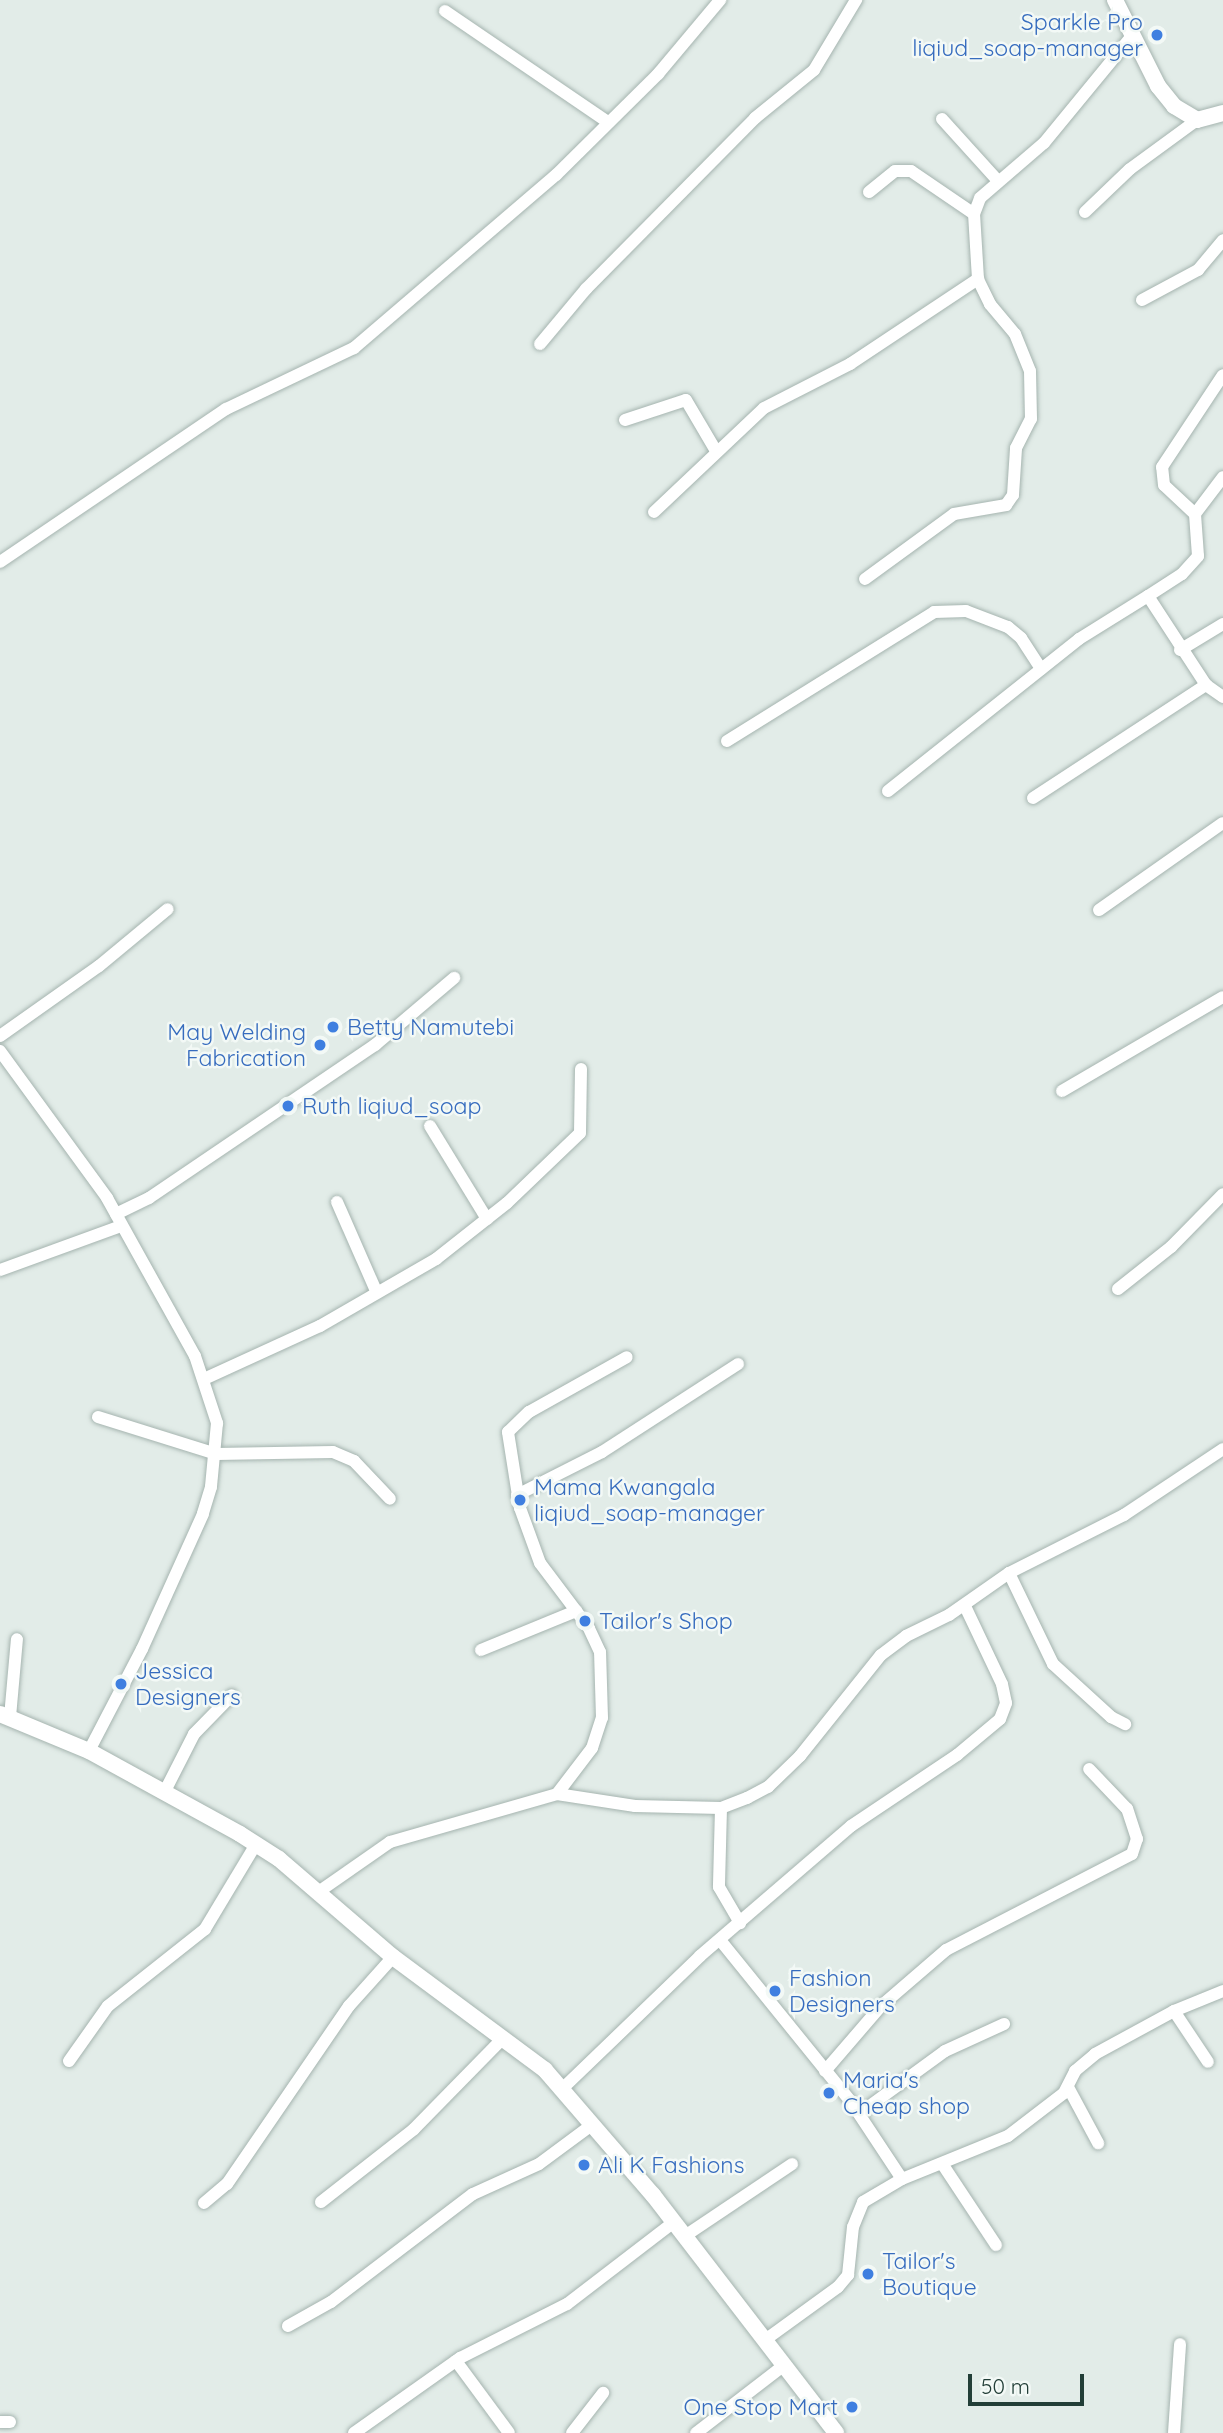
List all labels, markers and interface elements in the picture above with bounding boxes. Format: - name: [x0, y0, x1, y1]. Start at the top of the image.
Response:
- place label: Sparkle Pro liqiud_soap-manager: [912, 8, 1143, 62]
- marker: Sparkle Pro liqiud_soap-manager: [1149, 27, 1165, 43]
- place label: Betty Namutebi: [347, 1013, 514, 1041]
- place label: May Welding Fabrication: [167, 1018, 306, 1072]
- marker: Betty Namutebi: [325, 1019, 341, 1035]
- marker: May Welding Fabrication: [312, 1037, 328, 1053]
- place label: Ruth liqiud_soap: [302, 1092, 481, 1120]
- marker: Ruth liqiud_soap: [280, 1098, 296, 1114]
- place label: Mama Kwangala liqiud_soap-manager: [534, 1473, 765, 1527]
- marker: Mama Kwangala liqiud_soap-manager: [512, 1492, 528, 1508]
- place label: Tailor's Shop: [599, 1607, 733, 1635]
- marker: Tailor's Shop: [577, 1613, 593, 1629]
- place label: Jessica Designers: [135, 1657, 241, 1711]
- marker: Jessica Designers: [113, 1676, 129, 1692]
- place label: Fashion Designers: [789, 1964, 895, 2018]
- marker: Fashion Designers: [767, 1983, 783, 1999]
- place label: Maria's Cheap shop: [843, 2066, 970, 2120]
- marker: Maria's Cheap shop: [821, 2085, 837, 2101]
- place label: Ali K Fashions: [598, 2151, 744, 2179]
- marker: Ali K Fashions: [576, 2157, 592, 2173]
- place label: Tailor's Boutique: [882, 2247, 977, 2301]
- marker: Tailor's Boutique: [860, 2266, 876, 2282]
- scale bar: [971, 2360, 1086, 2404]
- text: 50 m: [981, 2373, 1030, 2399]
- place label: One Stop Mart: [683, 2393, 838, 2421]
- marker: One Stop Mart: [844, 2399, 860, 2415]

